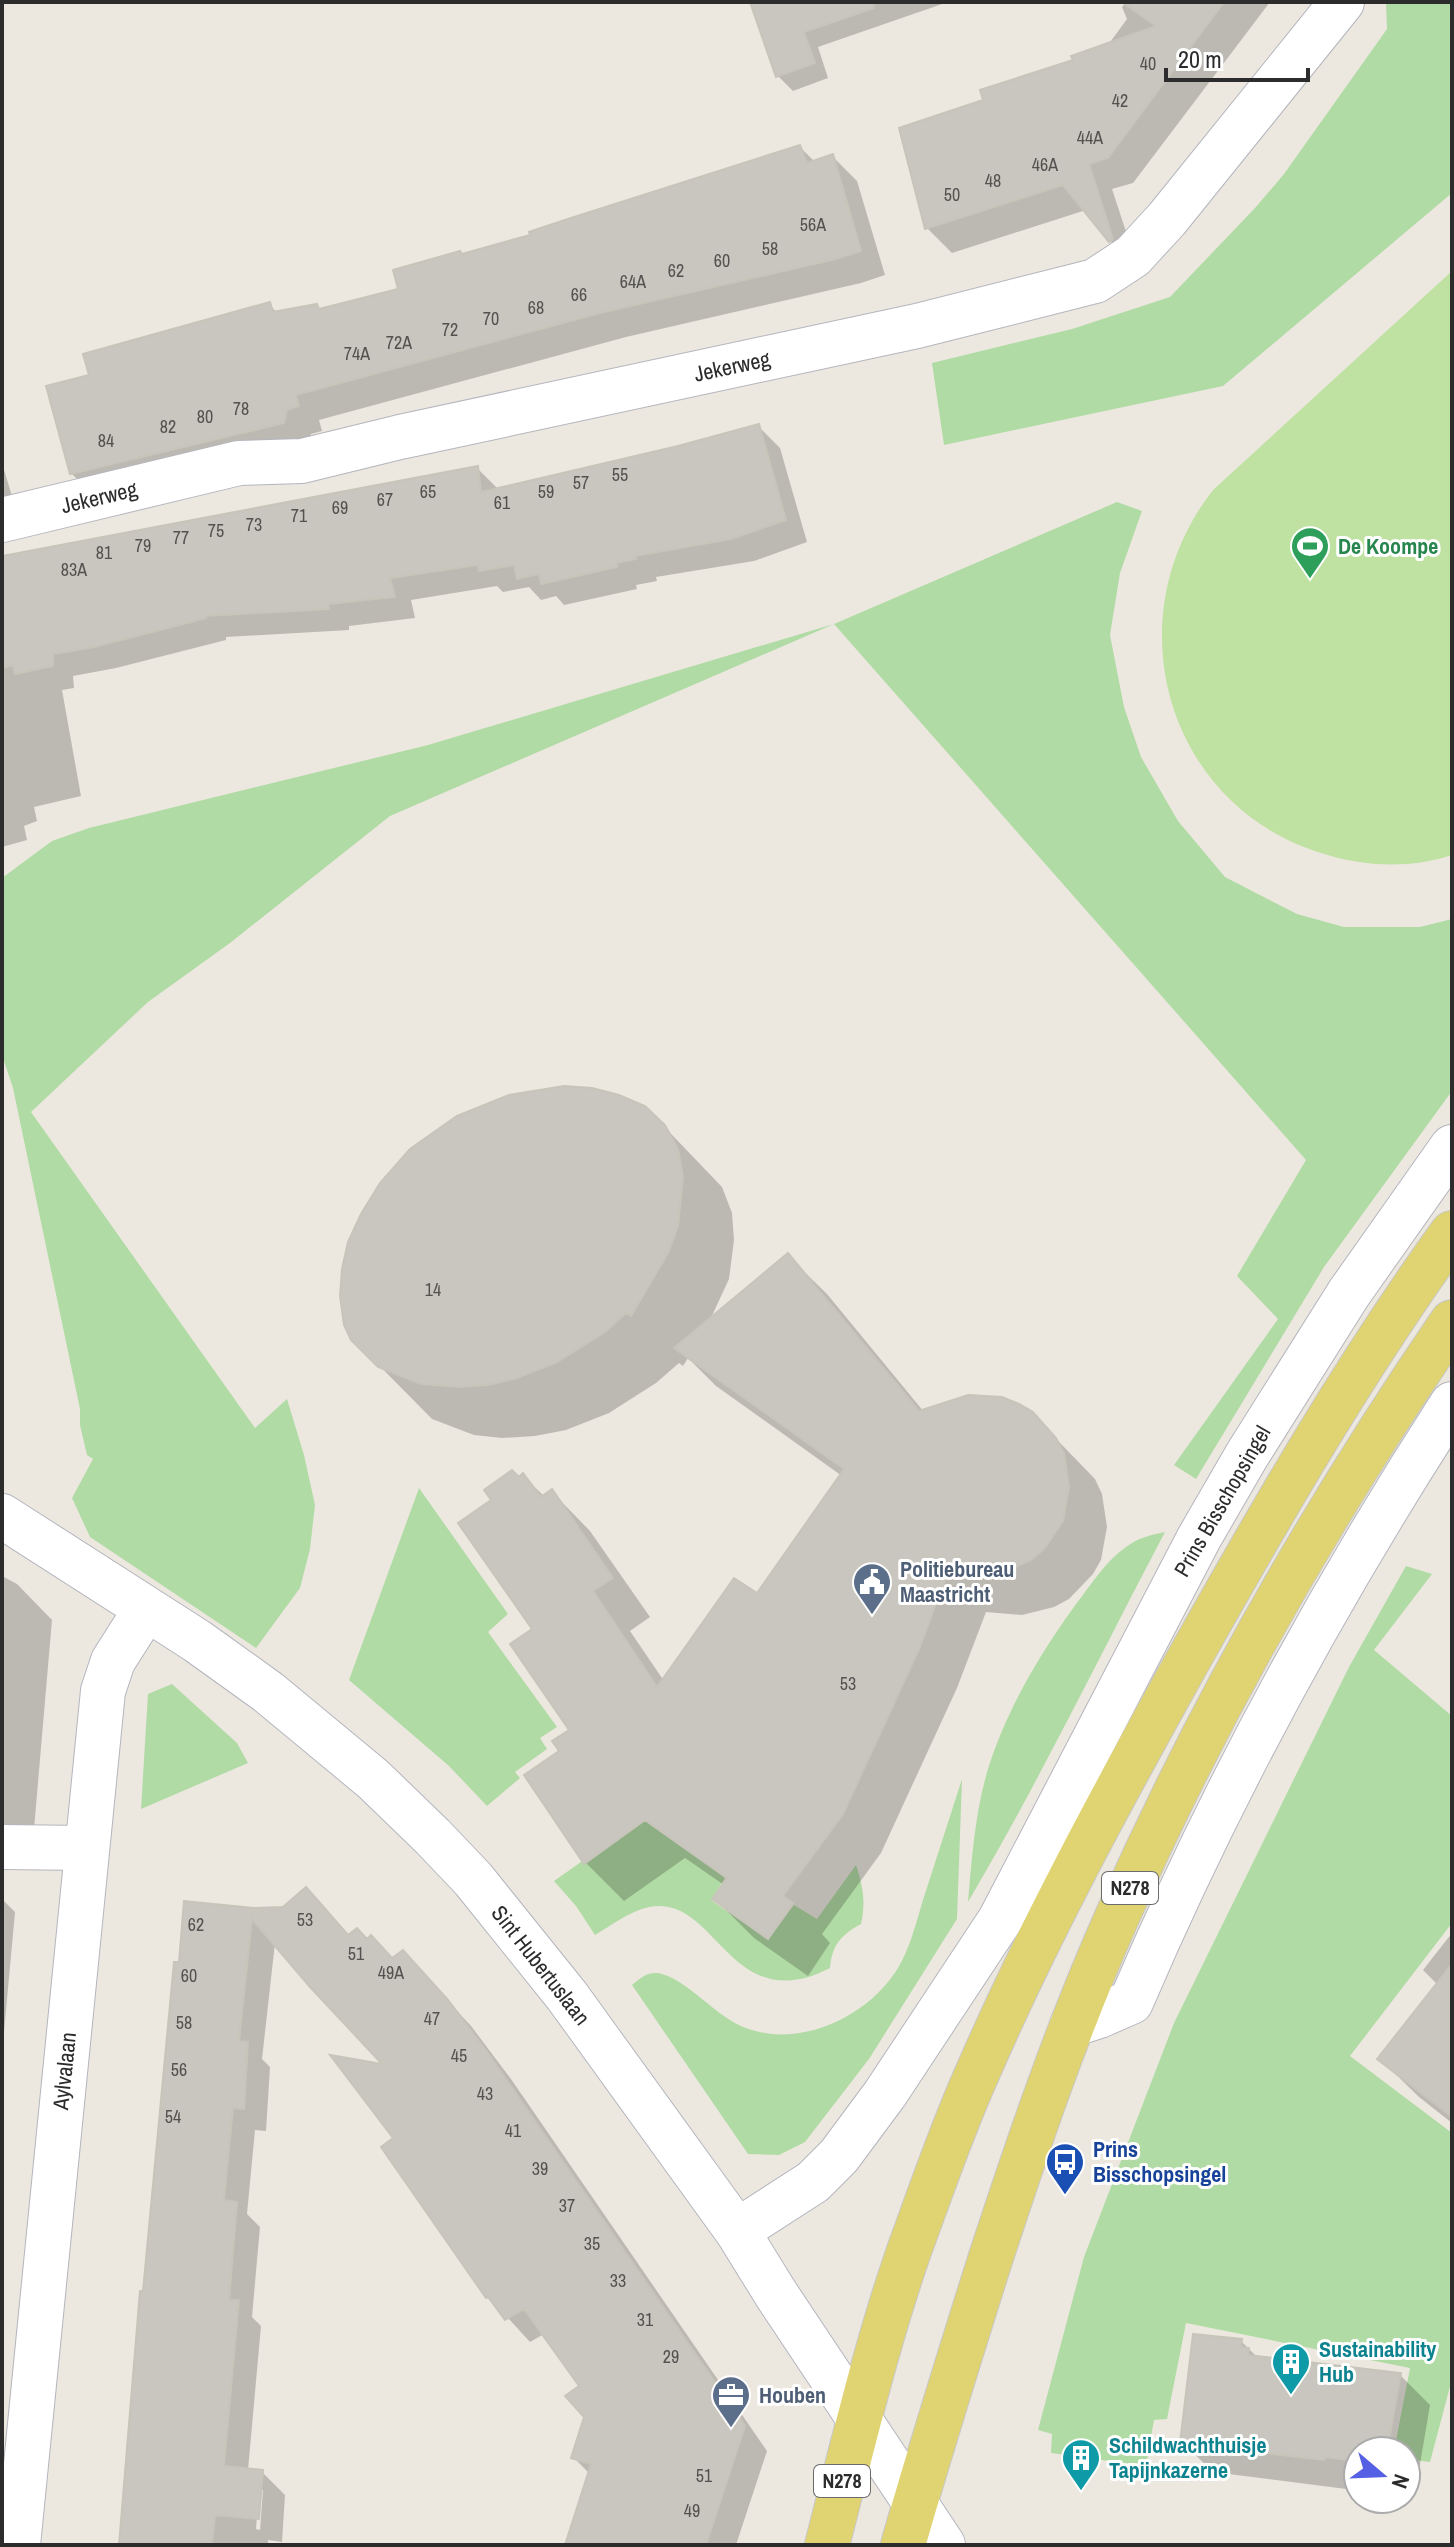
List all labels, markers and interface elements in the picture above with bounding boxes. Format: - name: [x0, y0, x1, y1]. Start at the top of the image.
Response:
- scale bar: [1166, 32, 1308, 82]
- text: 20 m: [1178, 43, 1222, 75]
- house number: 40: [1140, 51, 1156, 76]
- house number: 42: [1112, 88, 1128, 113]
- house number: 44A: [1077, 125, 1103, 150]
- house number: 46A: [1032, 152, 1058, 177]
- house number: 48: [985, 168, 1001, 193]
- house number: 50: [944, 182, 960, 207]
- house number: 56A: [800, 212, 826, 237]
- house number: 58: [762, 236, 778, 261]
- house number: 60: [714, 248, 730, 273]
- house number: 62: [668, 258, 684, 283]
- house number: 64A: [620, 269, 646, 294]
- house number: 66: [571, 282, 587, 307]
- house number: 68: [528, 295, 544, 320]
- house number: 70: [483, 306, 499, 331]
- house number: 72: [442, 317, 458, 342]
- house number: 72A: [386, 330, 412, 355]
- house number: 74A: [344, 341, 370, 366]
- street label: Jekerweg: [691, 343, 773, 389]
- house number: 78: [233, 396, 249, 421]
- house number: 80: [197, 404, 213, 429]
- house number: 82: [160, 414, 176, 439]
- house number: 84: [98, 428, 114, 453]
- house number: 55: [612, 462, 628, 487]
- house number: 57: [573, 470, 589, 495]
- street label: Jekerweg: [58, 474, 140, 520]
- house number: 65: [420, 479, 436, 504]
- house number: 59: [538, 479, 554, 504]
- house number: 67: [377, 487, 393, 512]
- house number: 61: [494, 490, 511, 515]
- house number: 69: [332, 495, 348, 520]
- house number: 71: [291, 503, 308, 528]
- house number: 73: [246, 512, 262, 537]
- house number: 75: [208, 518, 224, 543]
- house number: 77: [173, 525, 189, 550]
- sports icon: De Koompe: [1289, 525, 1331, 580]
- place label: De Koompe: [1338, 531, 1438, 561]
- house number: 79: [135, 533, 151, 558]
- house number: 81: [96, 540, 113, 565]
- house number: 83A: [61, 557, 87, 582]
- house number: 14: [425, 1277, 441, 1302]
- street label: Prins Bisschopsingel: [1167, 1420, 1277, 1582]
- place label: Politiebureau Maastricht: [900, 1554, 1014, 1609]
- public building icon: Politiebureau Maastricht: [851, 1561, 893, 1616]
- house number: 53: [840, 1671, 856, 1696]
- road number: N278: [1102, 1872, 1158, 1904]
- street label: Sint Hubertuslaan: [485, 1899, 597, 2031]
- house number: 53: [297, 1907, 313, 1932]
- house number: 62: [188, 1912, 204, 1937]
- house number: 51: [348, 1941, 365, 1966]
- house number: 49A: [378, 1960, 404, 1985]
- house number: 60: [181, 1963, 197, 1988]
- house number: 47: [424, 2006, 440, 2031]
- house number: 58: [176, 2010, 192, 2035]
- street label: Aylvalaan: [45, 2031, 83, 2112]
- house number: 45: [451, 2043, 467, 2068]
- house number: 56: [171, 2057, 187, 2082]
- house number: 43: [477, 2081, 493, 2106]
- house number: 54: [165, 2104, 181, 2129]
- house number: 41: [505, 2118, 522, 2143]
- place label: Prins Bisschopsingel: [1093, 2134, 1226, 2189]
- bus stop icon: Prins Bisschopsingel: [1044, 2141, 1086, 2196]
- house number: 39: [532, 2156, 548, 2181]
- house number: 37: [559, 2193, 575, 2218]
- house number: 35: [584, 2231, 600, 2256]
- house number: 33: [610, 2268, 626, 2293]
- house number: 31: [637, 2307, 654, 2332]
- place label: Sustainability Hub: [1319, 2334, 1436, 2389]
- building icon: Sustainability Hub: [1270, 2341, 1312, 2396]
- house number: 29: [663, 2344, 679, 2369]
- office icon: Houben: [710, 2374, 752, 2429]
- place label: Houben: [759, 2380, 826, 2410]
- place label: Schildwachthuisje Tapijnkazerne: [1109, 2430, 1266, 2485]
- north arrow: [1342, 2435, 1422, 2515]
- building icon: Schildwachthuisje Tapijnkazerne: [1060, 2437, 1102, 2492]
- house number: 51: [696, 2463, 713, 2488]
- road number: N278: [814, 2465, 870, 2497]
- text: N: [1385, 2470, 1417, 2493]
- house number: 49: [684, 2498, 700, 2523]

